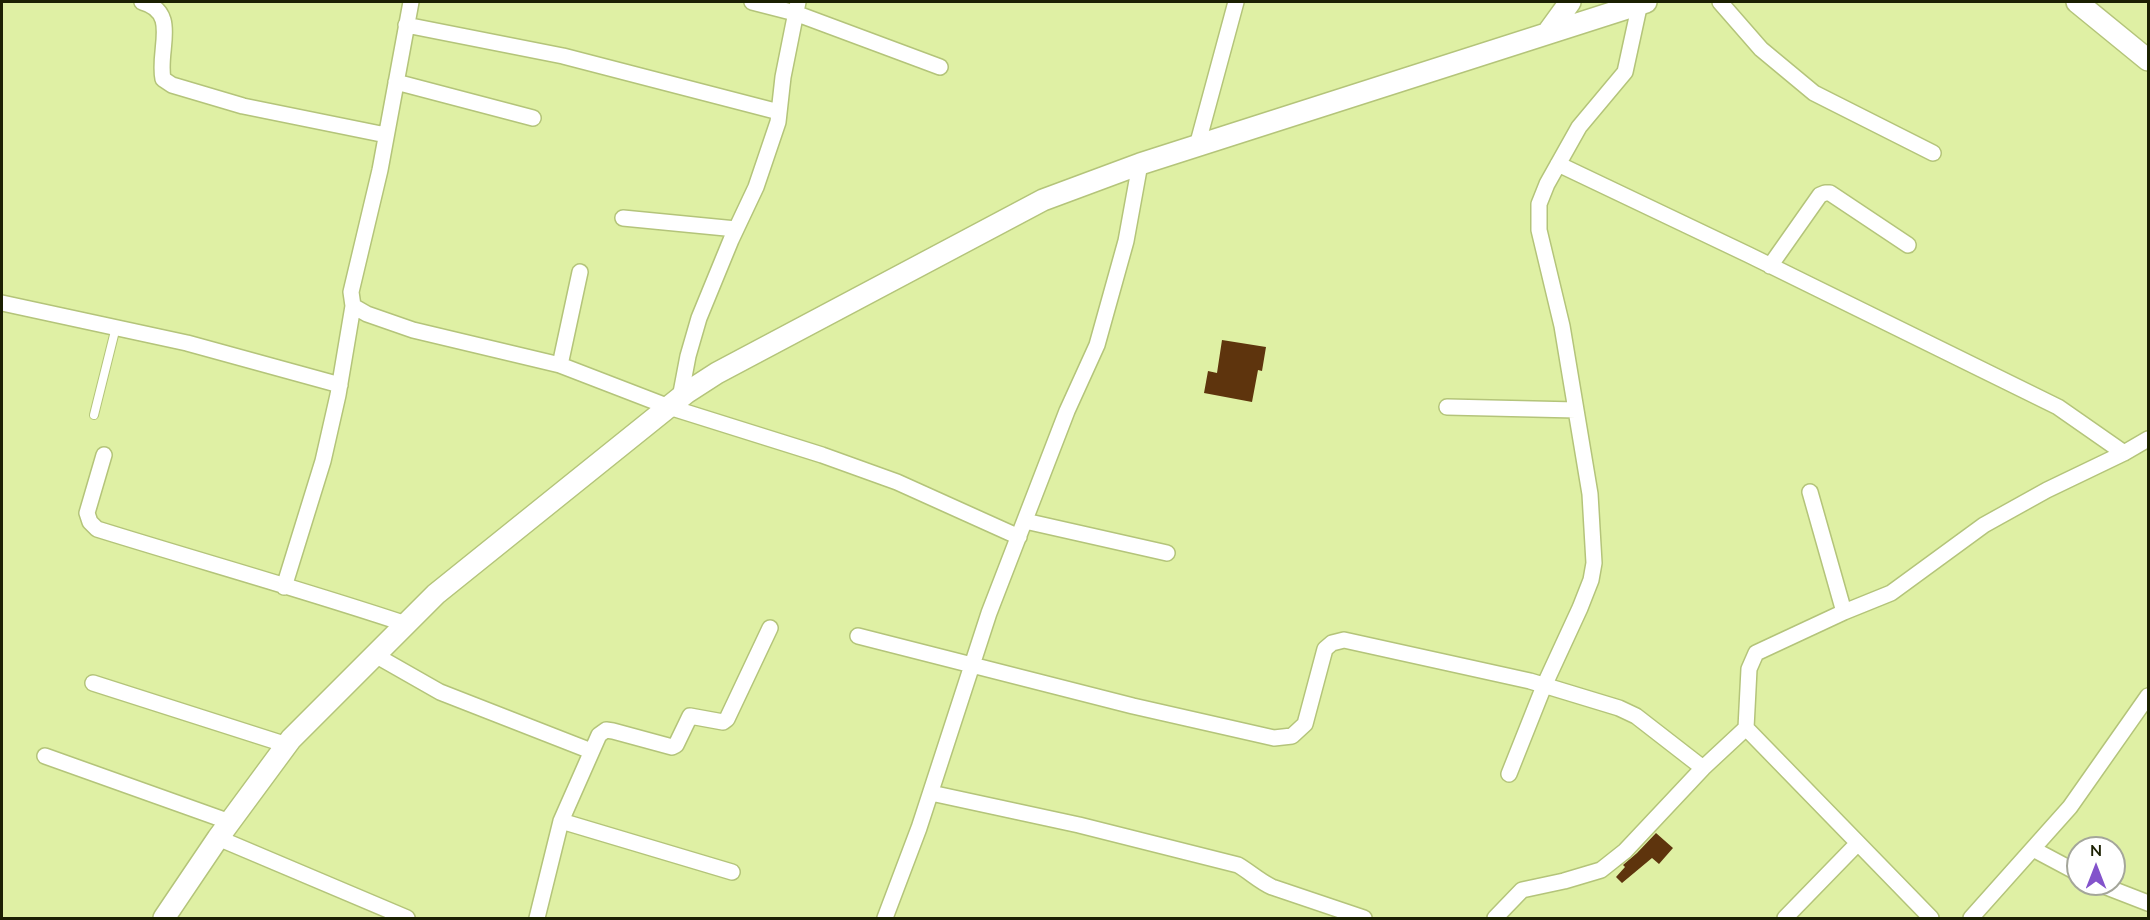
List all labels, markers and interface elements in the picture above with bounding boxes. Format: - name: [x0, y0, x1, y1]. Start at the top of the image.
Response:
- north arrow: [2066, 836, 2126, 896]
- text: N: [2090, 840, 2102, 860]

